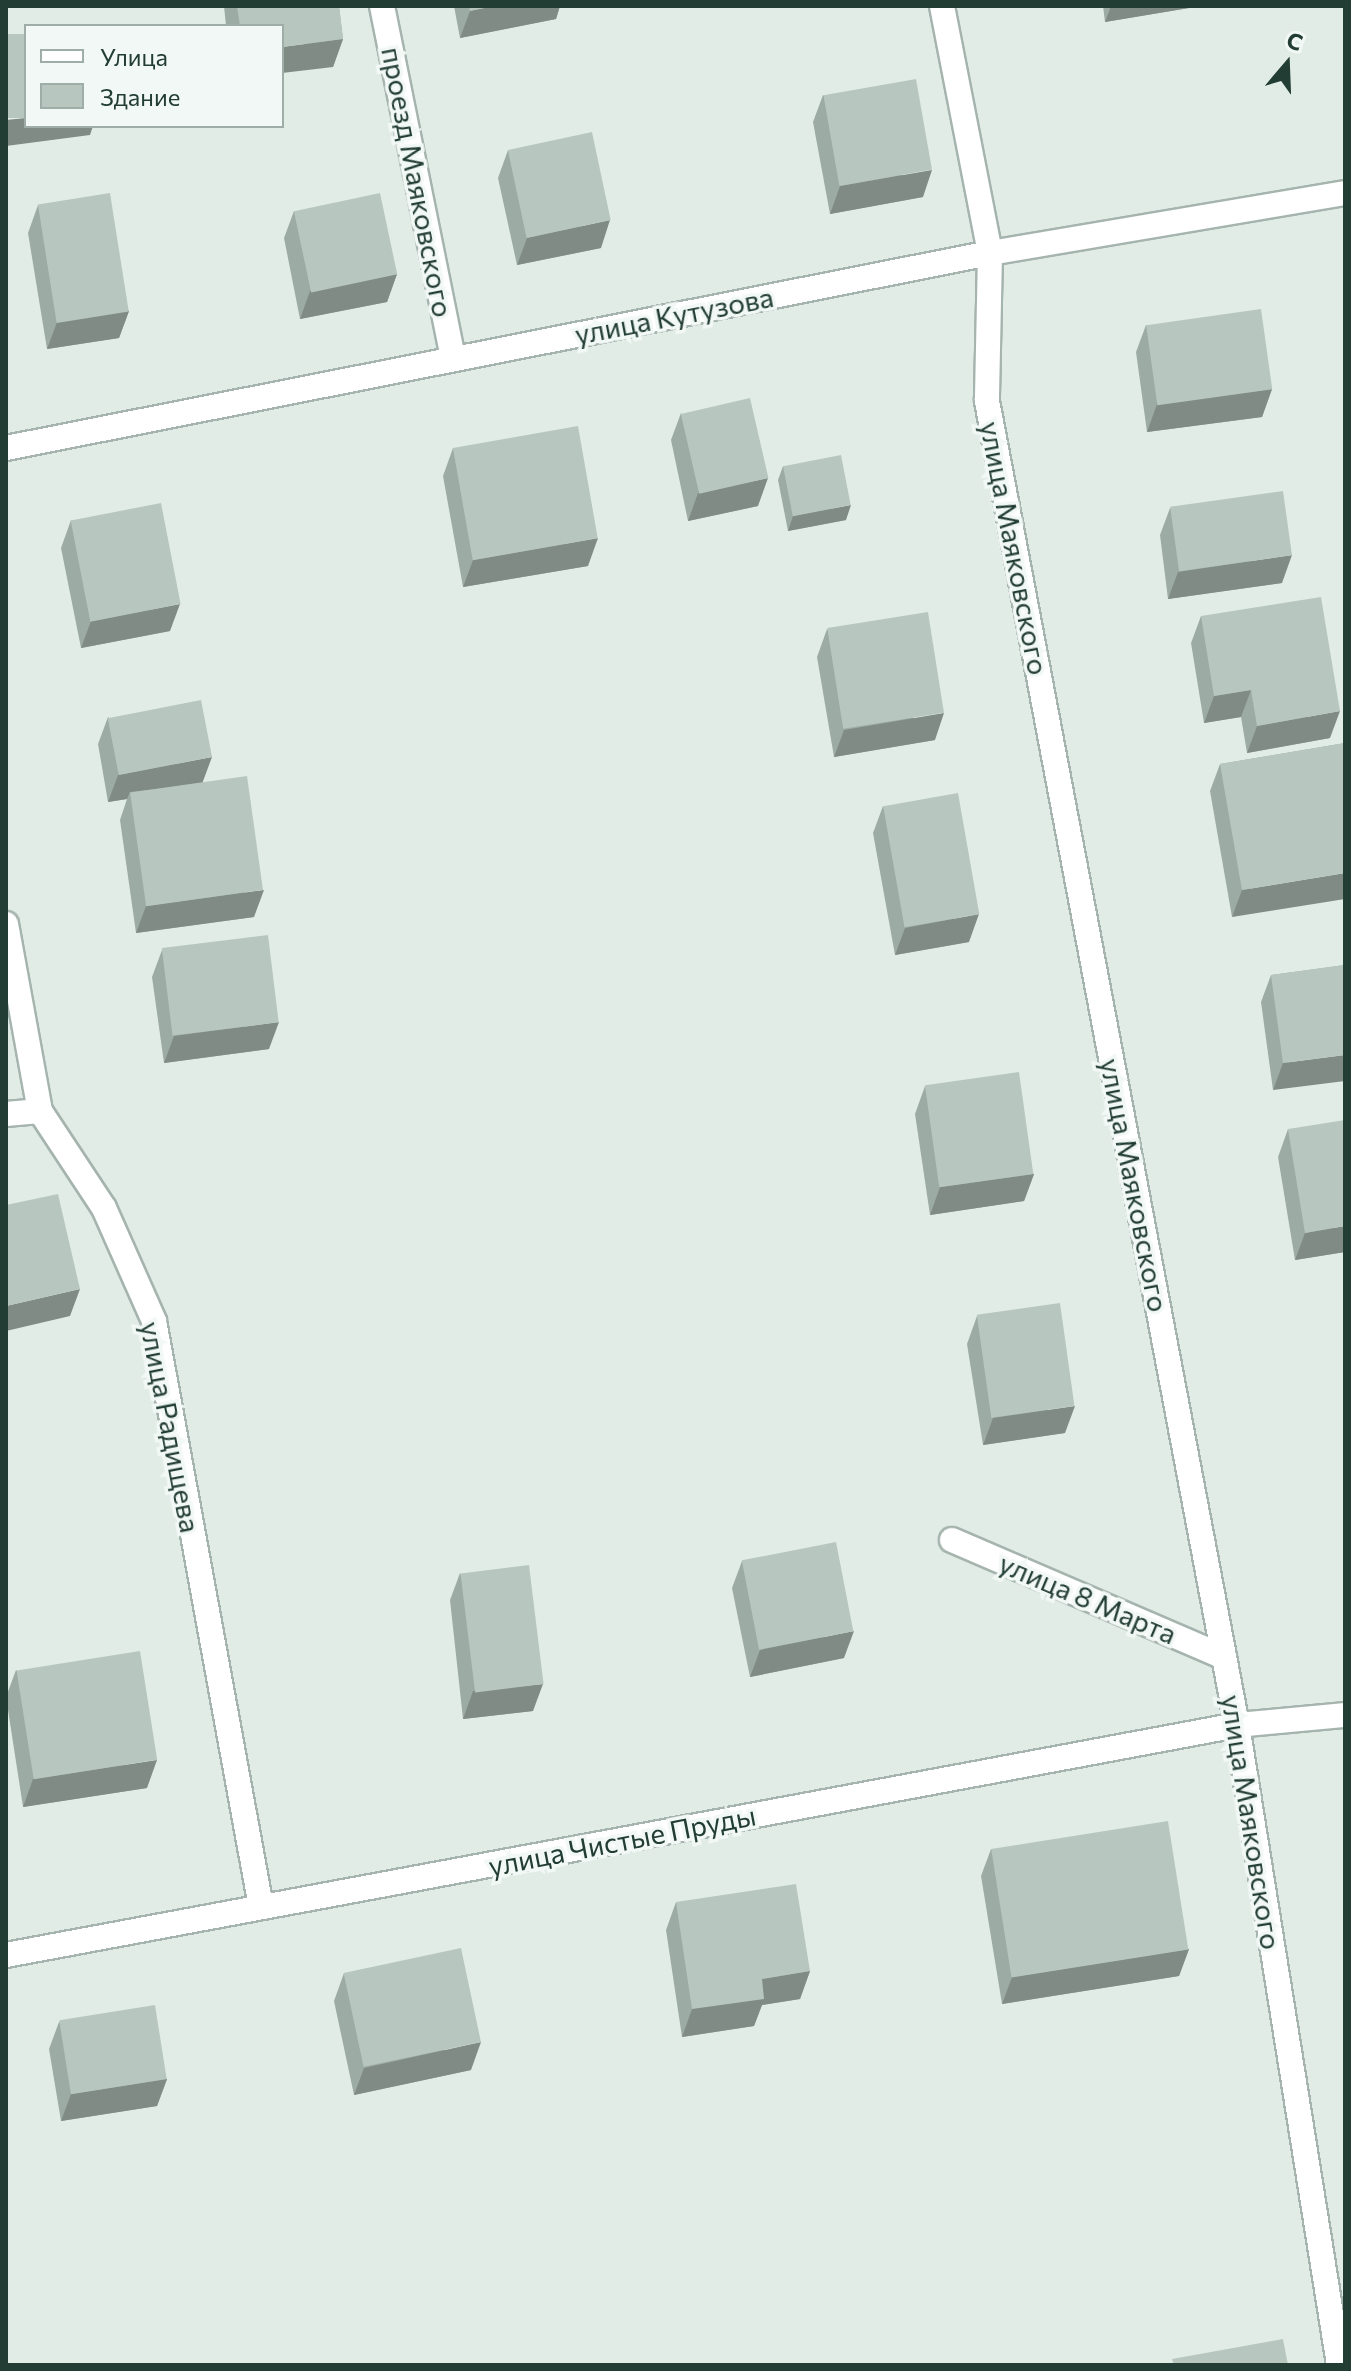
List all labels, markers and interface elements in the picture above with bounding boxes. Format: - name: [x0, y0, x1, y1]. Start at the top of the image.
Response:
- legend: [24, 24, 284, 128]
- north arrow: [1247, 24, 1327, 104]
- text: С: [1283, 26, 1306, 56]
- text: Улица: [100, 42, 168, 71]
- street label: проезд Маяковского: [375, 44, 461, 320]
- text: Здание: [100, 82, 180, 111]
- street label: улица Кутузова: [572, 279, 776, 351]
- street label: улица Маяковского: [974, 418, 1056, 678]
- street label: улица Маяковского: [1094, 1055, 1176, 1315]
- street label: улица Радищева: [134, 1319, 208, 1535]
- street label: улица 8 Марта: [994, 1546, 1182, 1650]
- street label: улица Маяковского: [1215, 1692, 1289, 1952]
- street label: улица Чистые Пруды: [486, 1798, 758, 1882]

